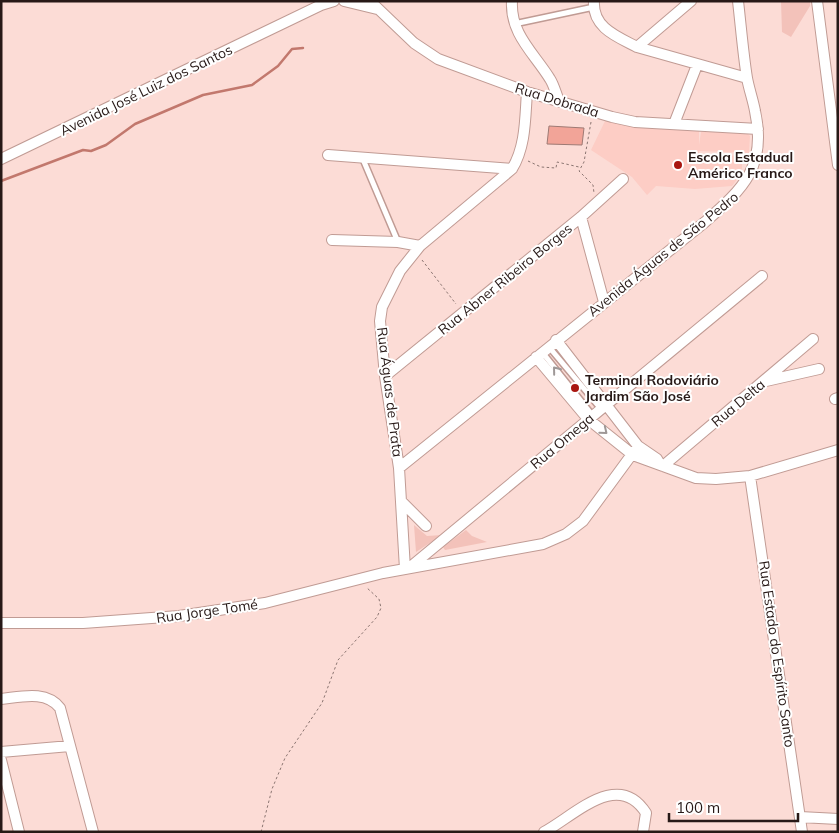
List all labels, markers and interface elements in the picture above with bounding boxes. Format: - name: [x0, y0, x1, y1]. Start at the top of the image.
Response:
- street label: Avenida José Luiz dos Santos: [57, 40, 235, 140]
- street label: Rua Dobrada: [513, 79, 601, 121]
- place label: Escola Estadual Américo Franco: [688, 148, 793, 182]
- marker: Escola Estadual Américo Franco: [672, 159, 684, 171]
- street label: Avenida Águas de São Pedro: [584, 188, 742, 320]
- street label: Rua Abner Ribeiro Borges: [434, 219, 576, 339]
- street label: Rua Águas de Prata: [373, 326, 407, 458]
- one-way arrow: [553, 367, 562, 376]
- place label: Terminal Rodoviário Jardim São José: [585, 371, 719, 405]
- street label: Rua Delta: [707, 375, 769, 431]
- marker: Terminal Rodoviário Jardim São José: [569, 382, 581, 394]
- street label: Rua Omega: [527, 409, 597, 473]
- one-way arrow: [598, 426, 607, 434]
- street label: Rua Estado do Espírito Santo: [755, 560, 799, 748]
- street label: Rua Jorge Tomé: [155, 595, 259, 627]
- scale bar: [669, 790, 798, 822]
- text: 100 m: [676, 798, 720, 817]

